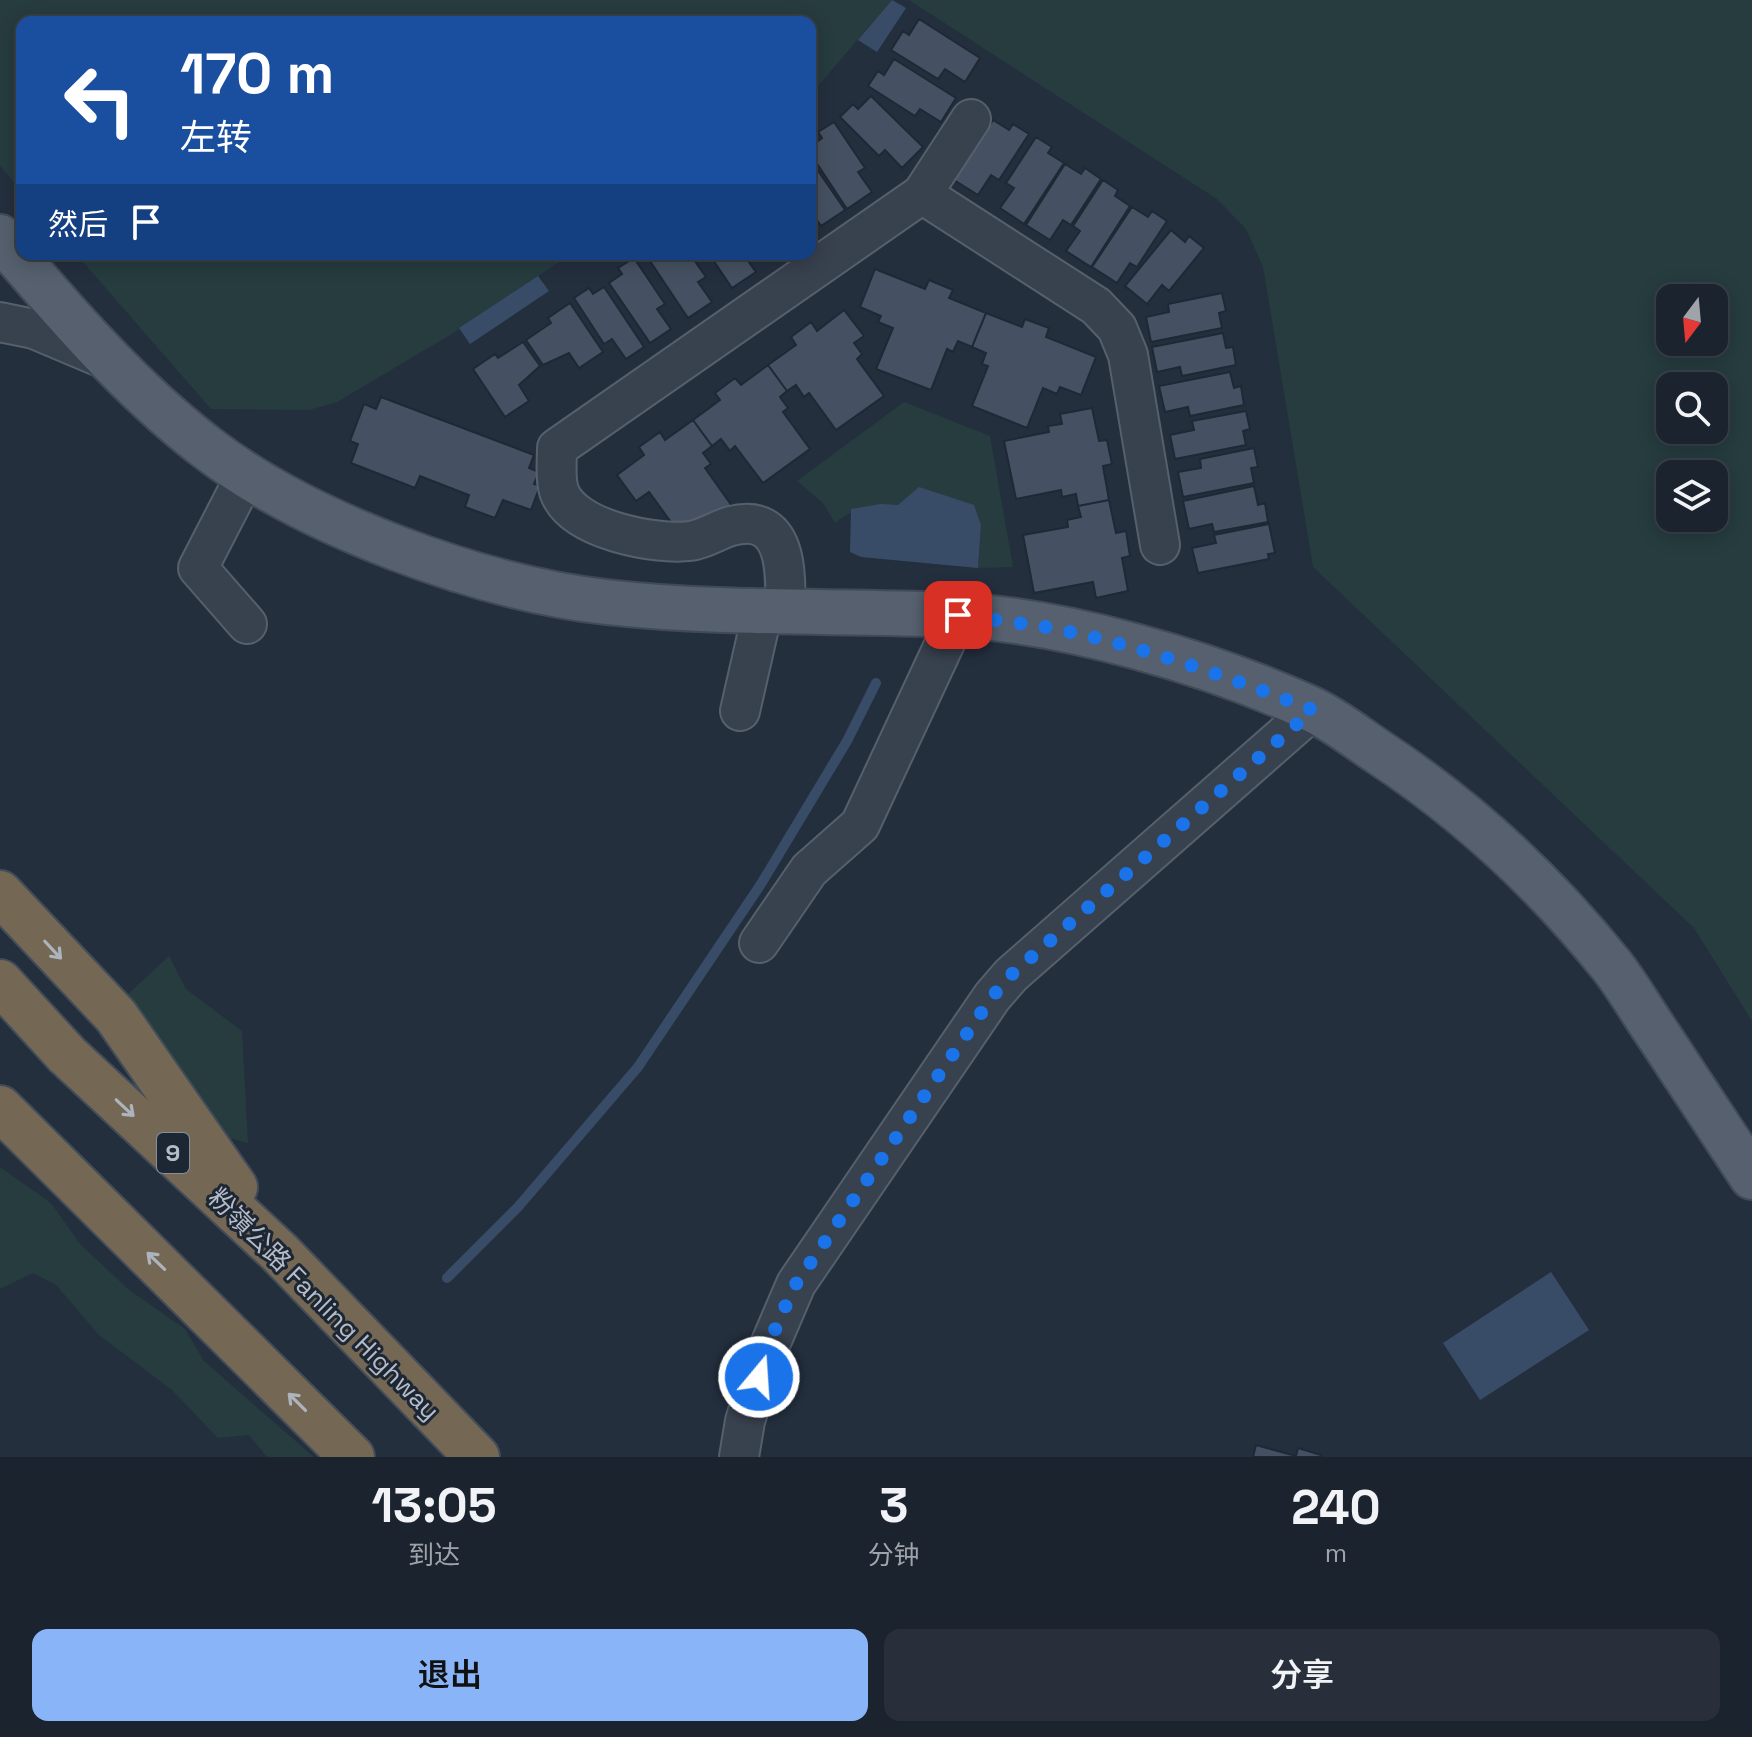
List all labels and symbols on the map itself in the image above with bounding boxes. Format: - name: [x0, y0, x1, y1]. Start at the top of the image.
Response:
- north arrow: [1656, 284, 1728, 356]
- pin: [924, 581, 992, 649]
- one-way arrow: [44, 940, 63, 960]
- one-way arrow: [114, 1098, 134, 1117]
- road number: 9: [157, 1133, 189, 1173]
- street label: 粉嶺公路 Fanling Highway: [201, 1181, 447, 1427]
- one-way arrow: [146, 1252, 166, 1271]
- position arrow: [717, 1335, 801, 1419]
- one-way arrow: [288, 1393, 307, 1412]

